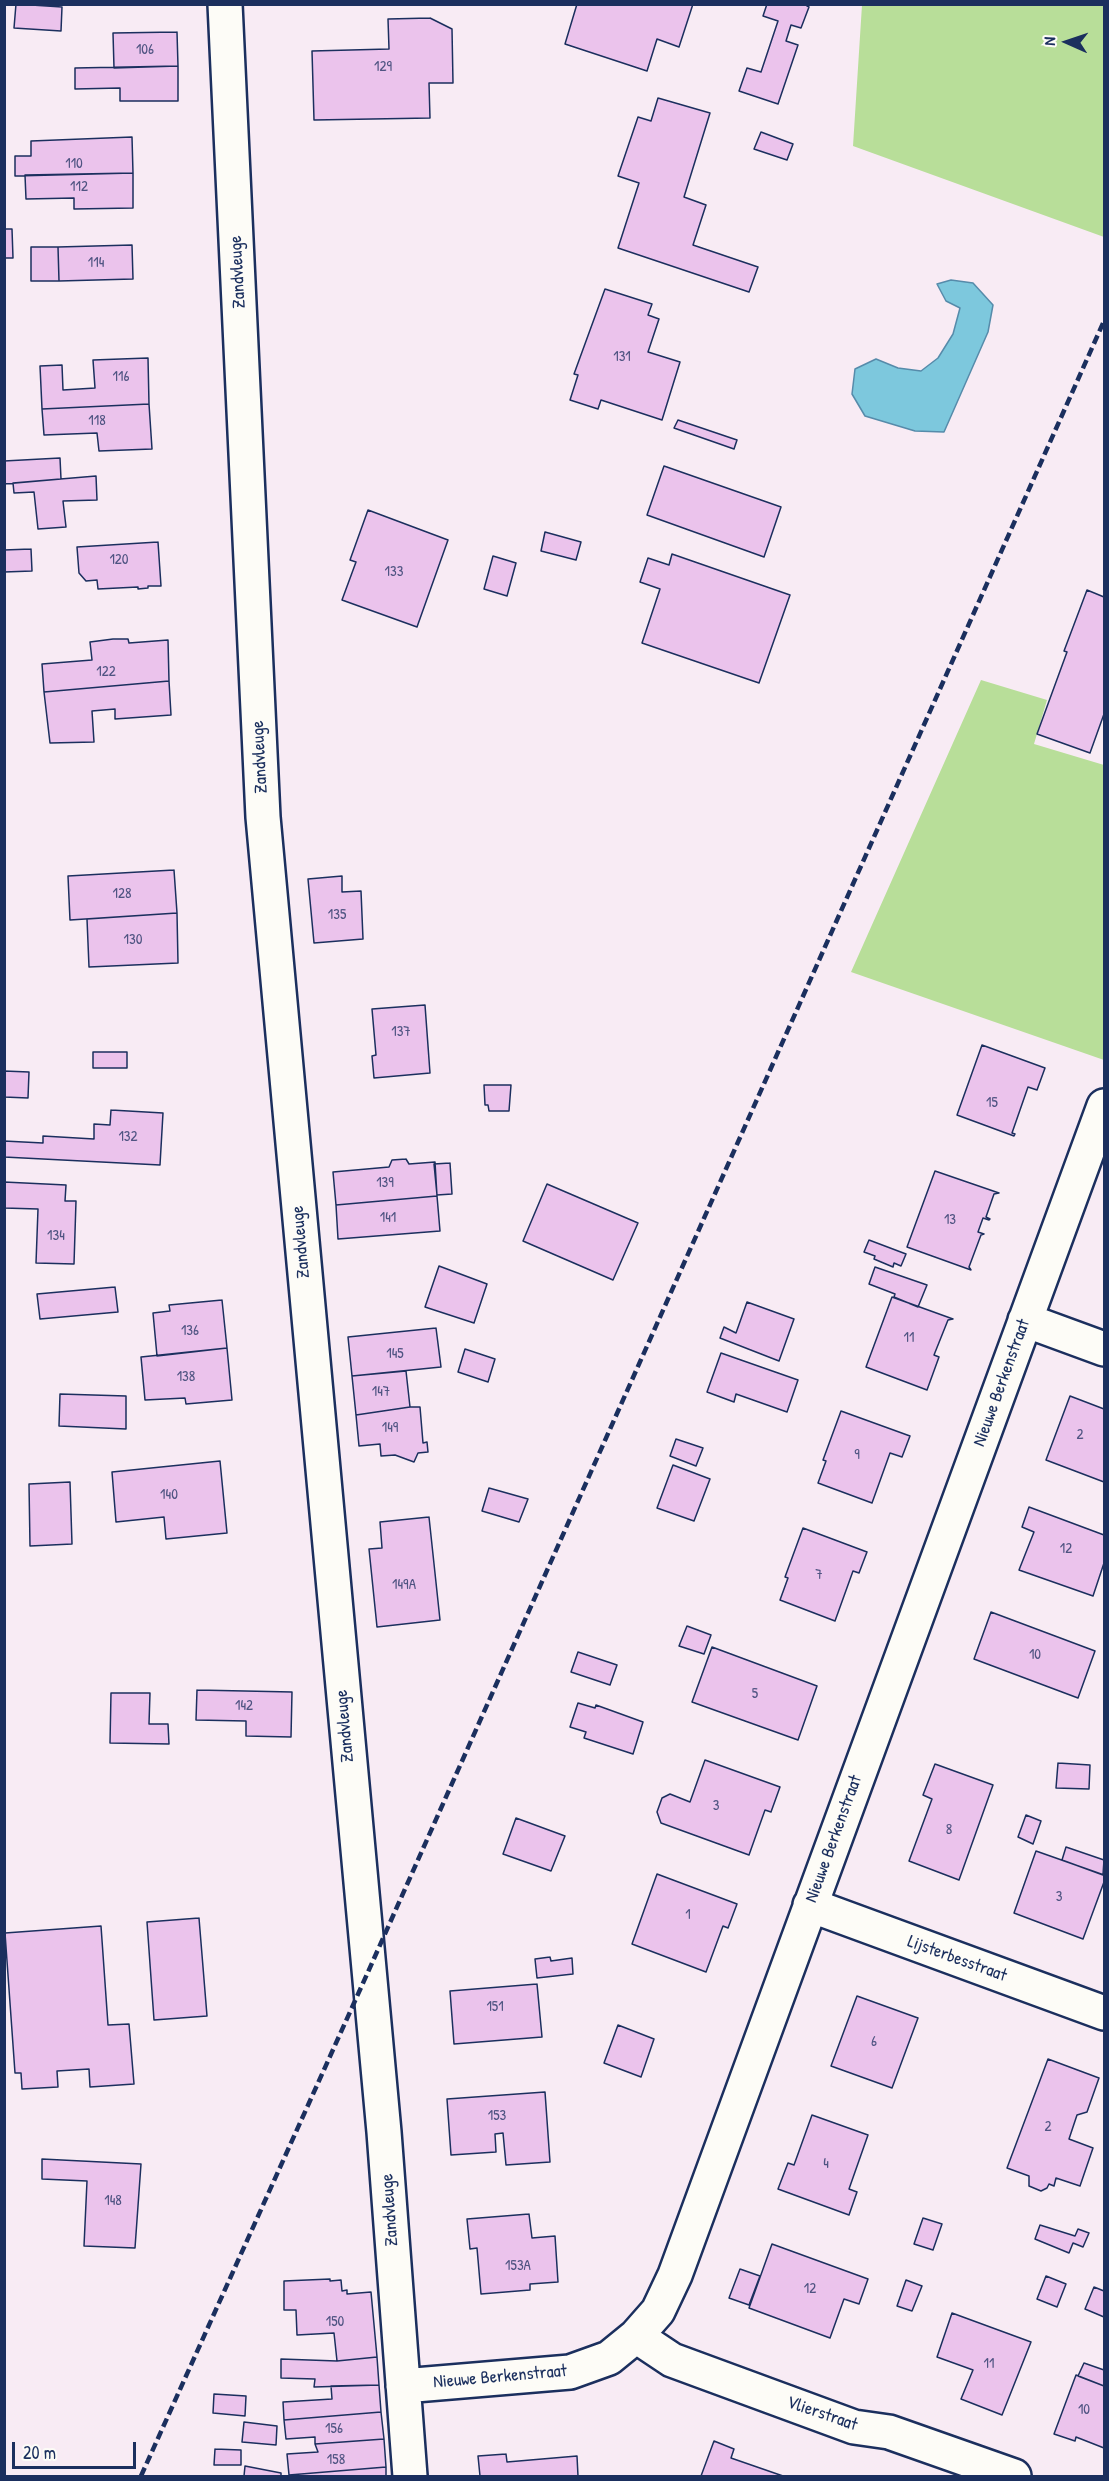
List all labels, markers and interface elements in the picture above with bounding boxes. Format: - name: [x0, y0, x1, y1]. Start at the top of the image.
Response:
- north arrow: [1037, 12, 1097, 72]
- text: N: [1038, 36, 1060, 46]
- house number: 106: [136, 41, 154, 59]
- house number: 129: [374, 58, 392, 76]
- house number: 110: [65, 155, 83, 173]
- house number: 112: [70, 178, 88, 196]
- street label: Zandvleuge: [225, 235, 251, 309]
- house number: 114: [88, 254, 104, 272]
- house number: 131: [613, 348, 631, 366]
- house number: 116: [113, 368, 129, 386]
- house number: 118: [88, 412, 106, 430]
- house number: 120: [109, 551, 129, 569]
- house number: 133: [385, 563, 403, 581]
- house number: 122: [96, 663, 116, 681]
- street label: Zandvleuge: [247, 720, 273, 794]
- house number: 128: [113, 885, 131, 903]
- house number: 135: [328, 906, 346, 924]
- house number: 130: [124, 931, 142, 949]
- house number: 137: [391, 1023, 411, 1041]
- house number: 15: [986, 1094, 998, 1112]
- house number: 132: [118, 1128, 138, 1146]
- house number: 139: [376, 1174, 394, 1192]
- street label: Zandvleuge: [287, 1205, 315, 1279]
- house number: 141: [380, 1209, 396, 1227]
- house number: 13: [944, 1211, 956, 1229]
- house number: 134: [47, 1227, 65, 1245]
- street label: Nieuwe Berkenstraat: [969, 1316, 1035, 1450]
- house number: 136: [181, 1322, 199, 1340]
- house number: 11: [904, 1329, 914, 1347]
- house number: 145: [386, 1345, 404, 1363]
- house number: 138: [177, 1368, 195, 1386]
- house number: 147: [372, 1383, 390, 1401]
- house number: 149: [382, 1419, 398, 1437]
- house number: 2: [1076, 1426, 1084, 1444]
- house number: 9: [854, 1446, 860, 1464]
- house number: 140: [160, 1486, 178, 1504]
- house number: 12: [1060, 1540, 1072, 1558]
- house number: 7: [815, 1566, 823, 1584]
- house number: 149A: [392, 1576, 416, 1594]
- house number: 10: [1029, 1646, 1041, 1664]
- house number: 5: [752, 1685, 758, 1703]
- street label: Zandvleuge: [331, 1689, 359, 1763]
- house number: 142: [235, 1697, 253, 1715]
- street label: Nieuwe Berkenstraat: [801, 1772, 867, 1906]
- house number: 3: [713, 1797, 719, 1815]
- house number: 8: [946, 1821, 952, 1839]
- house number: 3: [1056, 1888, 1062, 1906]
- house number: 1: [685, 1906, 691, 1924]
- street label: Lijsterbesstraat: [904, 1931, 1010, 1987]
- house number: 151: [486, 1998, 504, 2016]
- house number: 6: [871, 2033, 877, 2051]
- house number: 153: [488, 2107, 506, 2125]
- house number: 2: [1044, 2118, 1052, 2136]
- house number: 4: [823, 2155, 829, 2173]
- street label: Zandvleuge: [377, 2173, 403, 2247]
- house number: 148: [104, 2192, 122, 2210]
- house number: 153A: [505, 2257, 531, 2275]
- house number: 12: [804, 2280, 816, 2298]
- house number: 150: [326, 2313, 344, 2331]
- house number: 11: [984, 2355, 994, 2373]
- street label: Nieuwe Berkenstraat: [432, 2360, 568, 2394]
- street label: Vlierstraat: [784, 2392, 860, 2436]
- house number: 10: [1078, 2401, 1090, 2419]
- house number: 156: [325, 2420, 343, 2438]
- scale bar: [15, 2430, 140, 2468]
- text: 20 m: [23, 2440, 56, 2465]
- house number: 158: [327, 2451, 345, 2469]

